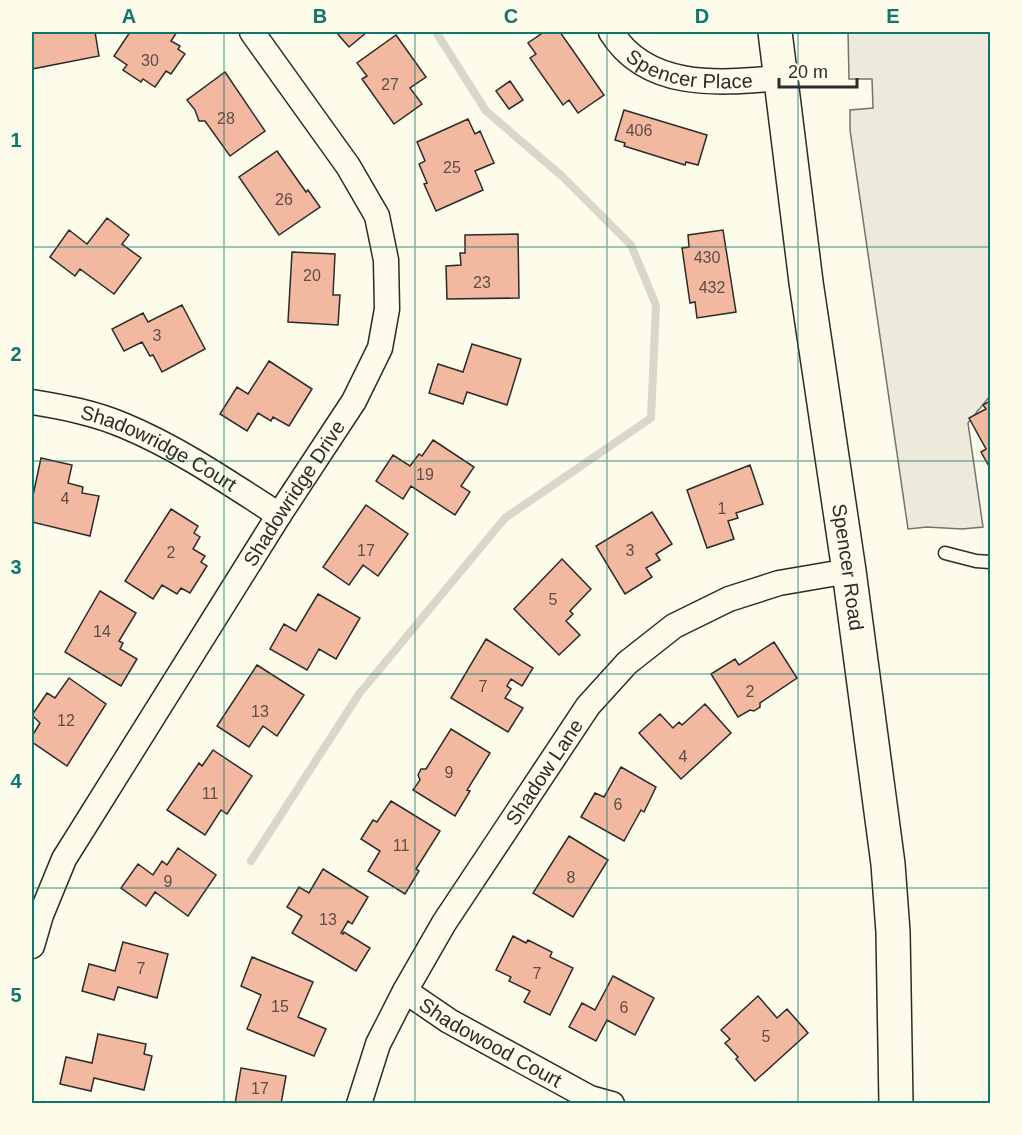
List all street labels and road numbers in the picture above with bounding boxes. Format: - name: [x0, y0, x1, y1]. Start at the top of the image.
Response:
- street label: Spencer Place: [622, 45, 753, 92]
- street label: Shadowridge Court: [79, 401, 241, 496]
- street label: Shadowridge Drive: [239, 416, 349, 570]
- street label: Spencer Road: [828, 502, 868, 632]
- street label: Shadow Lane: [501, 715, 587, 829]
- street label: Shadowood Court: [415, 993, 566, 1092]

